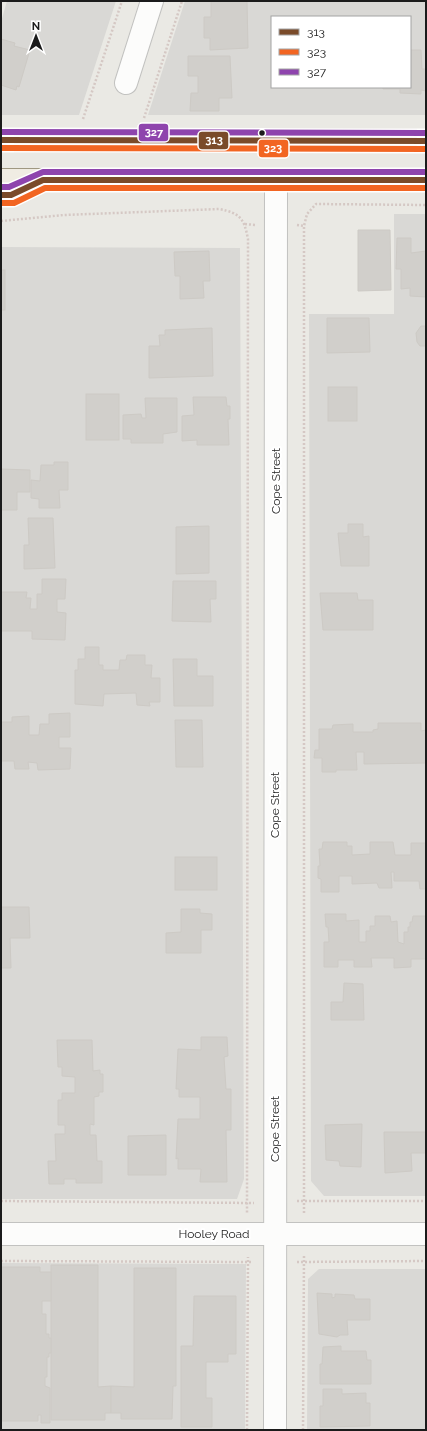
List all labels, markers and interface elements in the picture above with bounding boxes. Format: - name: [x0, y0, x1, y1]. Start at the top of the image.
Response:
- north arrow: [16, 16, 56, 56]
- legend: [271, 16, 411, 88]
- text: N: [32, 20, 40, 33]
- text: 313: [307, 25, 325, 39]
- text: 323: [307, 45, 326, 59]
- text: 327: [307, 65, 327, 79]
- line badge: 327: [138, 123, 169, 142]
- text: 327: [145, 126, 164, 139]
- unlabelled marker: [257, 128, 267, 138]
- line badge: 313: [198, 131, 229, 150]
- text: 313: [205, 134, 223, 147]
- line badge: 323: [258, 139, 289, 158]
- text: 323: [264, 142, 282, 155]
- street label: Cope Street: [269, 448, 283, 514]
- street label: Cope Street: [268, 772, 282, 838]
- street label: Cope Street: [268, 1096, 282, 1162]
- street label: Hooley Road: [178, 1227, 250, 1241]

